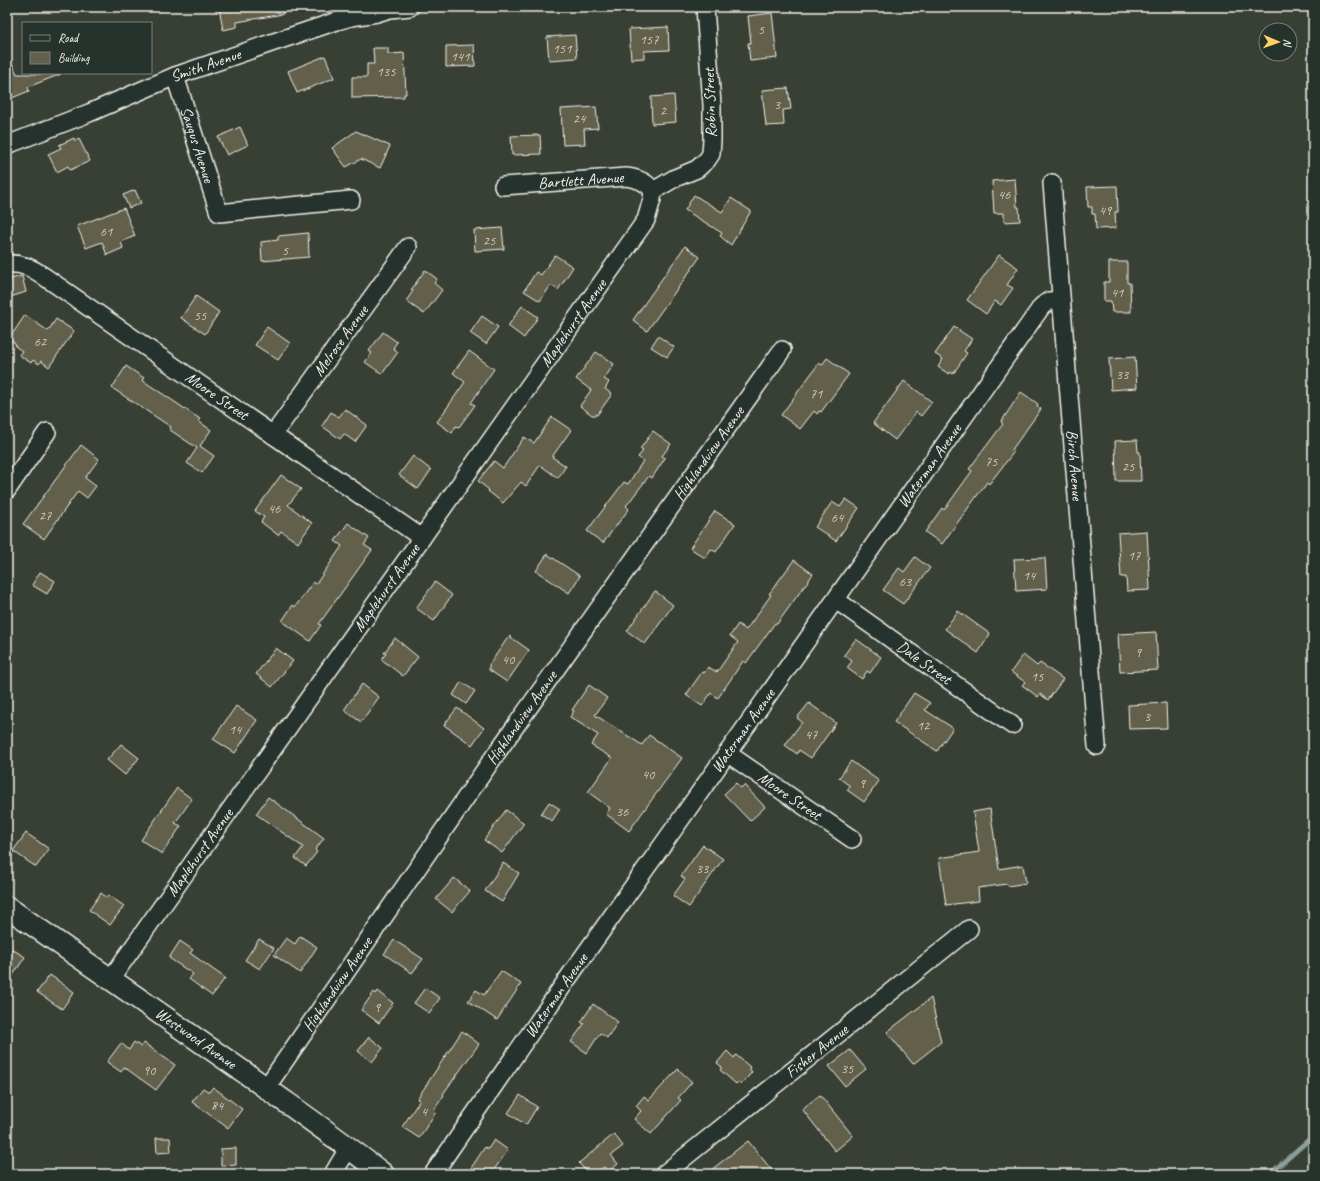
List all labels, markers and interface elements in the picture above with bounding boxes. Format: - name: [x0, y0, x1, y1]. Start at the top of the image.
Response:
- house number: 5: [758, 21, 765, 38]
- legend: [22, 22, 152, 74]
- north arrow: [1258, 22, 1298, 62]
- text: Road: [58, 30, 80, 46]
- house number: 157: [640, 31, 659, 48]
- text: N: [1281, 39, 1295, 48]
- house number: 151: [553, 40, 572, 57]
- street label: Smith Avenue: [167, 44, 245, 87]
- house number: 141: [451, 48, 470, 65]
- text: Building: [58, 50, 90, 66]
- house number: 135: [377, 63, 396, 80]
- street label: Robin Street: [699, 66, 721, 138]
- house number: 3: [774, 96, 782, 113]
- house number: 2: [660, 102, 668, 119]
- street label: Saugus Avenue: [176, 104, 219, 187]
- house number: 24: [573, 110, 587, 127]
- street label: Bartlett Avenue: [537, 167, 626, 193]
- house number: 46: [998, 186, 1011, 203]
- house number: 49: [1099, 202, 1113, 219]
- house number: 61: [100, 223, 113, 240]
- house number: 25: [483, 232, 496, 249]
- house number: 5: [282, 242, 289, 259]
- street label: Maplehurst Avenue: [536, 274, 612, 371]
- house number: 41: [1111, 284, 1124, 301]
- street label: Melrose Avenue: [309, 300, 374, 380]
- house number: 55: [194, 307, 207, 324]
- house number: 62: [34, 333, 48, 350]
- house number: 33: [1116, 366, 1130, 383]
- street label: Moore Street: [181, 367, 254, 426]
- house number: 71: [810, 385, 823, 402]
- street label: Highlandview Avenue: [669, 401, 750, 504]
- street label: Waterman Avenue: [893, 418, 967, 512]
- street label: Birch Avenue: [1062, 429, 1087, 503]
- house number: 75: [985, 453, 998, 470]
- house number: 25: [1122, 458, 1135, 475]
- house number: 46: [268, 500, 281, 517]
- house number: 27: [39, 507, 52, 524]
- house number: 64: [831, 509, 845, 526]
- street label: Maplehurst Avenue: [349, 538, 426, 636]
- house number: 17: [1128, 547, 1141, 564]
- house number: 14: [1023, 567, 1037, 584]
- house number: 63: [899, 573, 913, 590]
- street label: Dale Street: [893, 636, 957, 690]
- house number: 9: [1135, 644, 1143, 661]
- house number: 40: [502, 651, 516, 668]
- street label: Highlandview Avenue: [482, 665, 563, 768]
- house number: 15: [1031, 668, 1044, 685]
- street label: Waterman Avenue: [707, 683, 781, 777]
- house number: 3: [1144, 708, 1152, 725]
- house number: 12: [917, 717, 931, 734]
- house number: 14: [229, 721, 243, 738]
- house number: 47: [805, 726, 818, 743]
- house number: 40: [642, 766, 656, 783]
- street label: Moore Street: [754, 767, 826, 826]
- house number: 9: [859, 775, 867, 792]
- street label: Maplehurst Avenue: [162, 803, 239, 900]
- house number: 36: [616, 803, 629, 820]
- house number: 33: [696, 860, 710, 877]
- street label: Highlandview Avenue: [298, 932, 378, 1035]
- street label: Waterman Avenue: [520, 948, 594, 1041]
- house number: 9: [374, 999, 382, 1016]
- street label: Westwood Avenue: [151, 1003, 242, 1075]
- street label: Fisher Avenue: [781, 1019, 854, 1082]
- house number: 35: [841, 1060, 854, 1077]
- house number: 90: [143, 1062, 157, 1079]
- house number: 84: [211, 1097, 225, 1114]
- house number: 4: [421, 1103, 429, 1120]

